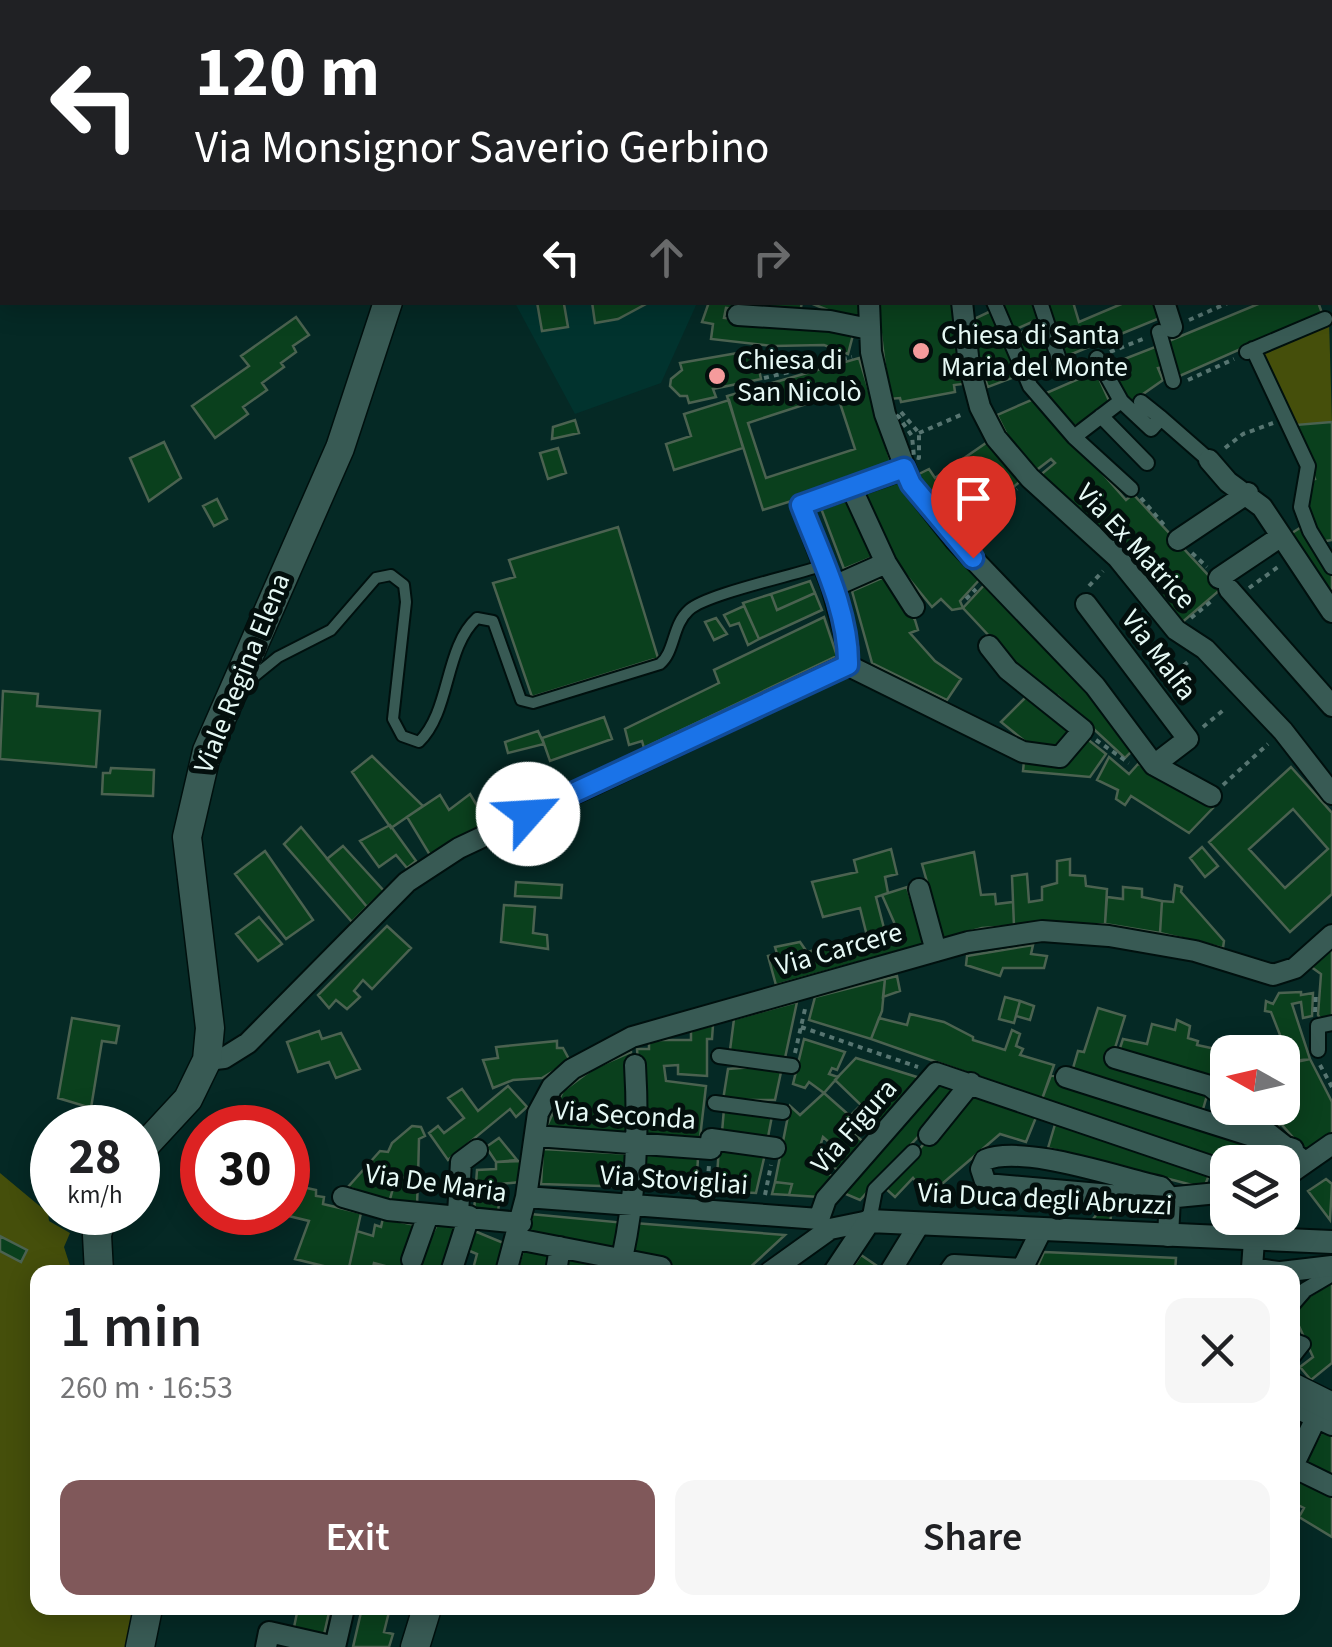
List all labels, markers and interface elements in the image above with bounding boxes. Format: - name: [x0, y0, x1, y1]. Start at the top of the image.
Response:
- text: 120 m: [195, 23, 380, 123]
- icon: left: [30, 40, 160, 170]
- text: Via Monsignor Saverio Gerbino: [195, 116, 770, 180]
- icon: left: [534, 230, 589, 285]
- icon: ahead: [639, 230, 694, 285]
- icon: right: [744, 230, 799, 285]
- place label: Chiesa di Santa Maria del Monte: [941, 315, 1128, 387]
- place label: Chiesa di San Nicolò: [737, 340, 862, 412]
- marker: Chiesa di Santa Maria del Monte: [910, 340, 932, 362]
- marker: Chiesa di San Nicolò: [706, 365, 728, 387]
- pin: [931, 456, 1016, 559]
- icon: arrive: [946, 471, 1001, 526]
- street label: Via Ex Matrice: [1067, 474, 1205, 618]
- street label: Viale Regina Elena: [184, 567, 300, 779]
- street label: Via Malfa: [1112, 601, 1206, 709]
- position arrow: [476, 762, 580, 866]
- street label: Via Carcere: [771, 912, 907, 986]
- north arrow: [1210, 1035, 1300, 1125]
- map controls: [1210, 1035, 1300, 1235]
- street label: Via Figura: [801, 1070, 907, 1182]
- street label: Via Seconda: [553, 1090, 697, 1140]
- speed limit sign: 30: [180, 1105, 310, 1235]
- text: 28: [69, 1122, 121, 1193]
- button: layers: [1210, 1145, 1300, 1235]
- street label: Via De Maria: [362, 1153, 510, 1213]
- street label: Via Stovigliai: [598, 1155, 750, 1205]
- street label: Via Duca degli Abruzzi: [917, 1172, 1173, 1226]
- text: km/h: [67, 1177, 123, 1213]
- text: 1 min: [60, 1285, 203, 1370]
- button: close: [1165, 1298, 1270, 1403]
- text: 260 m · 16:53: [60, 1365, 233, 1411]
- button: Exit: [60, 1480, 655, 1595]
- button: Share: [675, 1480, 1270, 1595]

